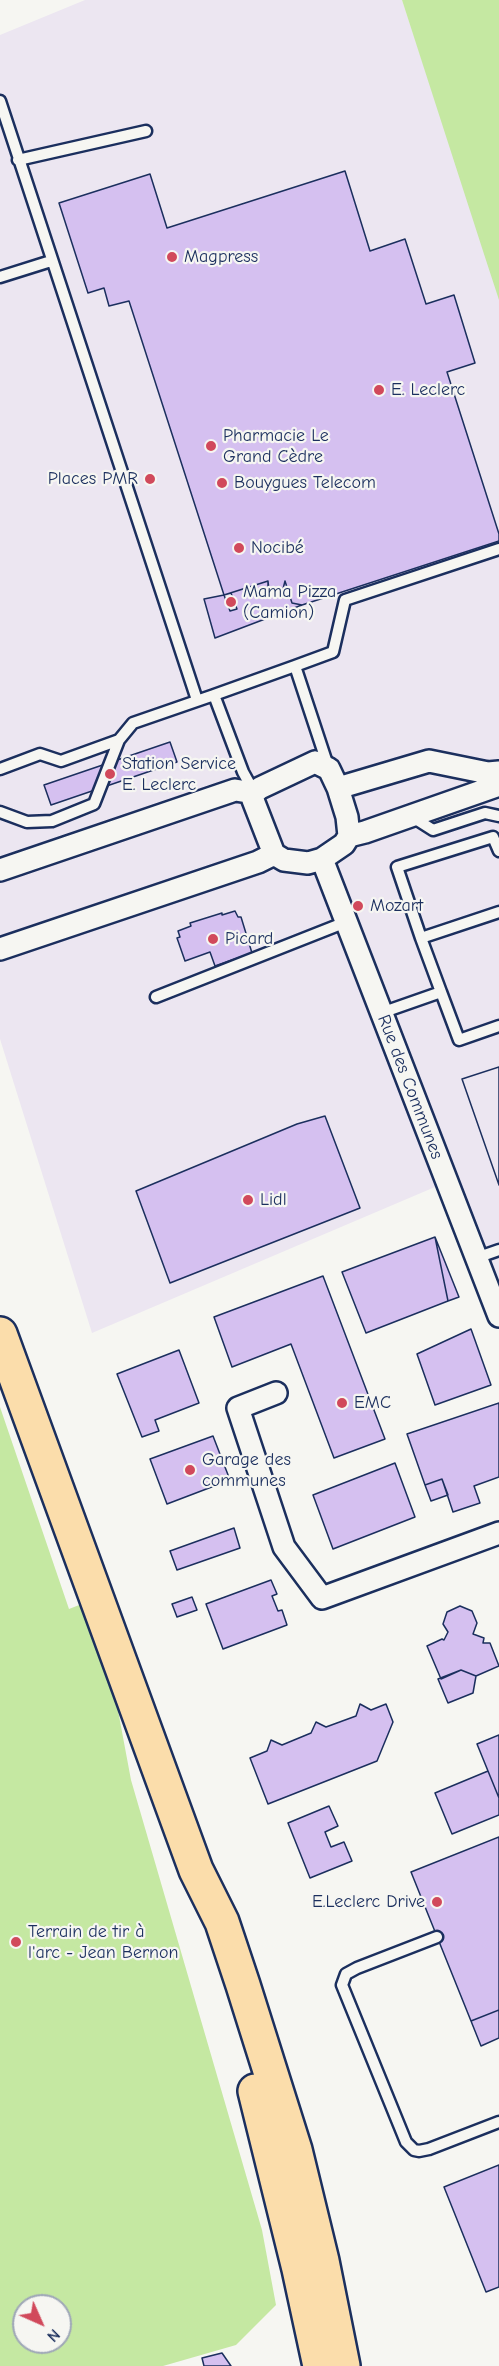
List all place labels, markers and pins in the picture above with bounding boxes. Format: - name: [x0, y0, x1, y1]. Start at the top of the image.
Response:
- place label: Magpress: [184, 246, 258, 268]
- marker: Magpress: [165, 250, 179, 264]
- place label: E. Leclerc: [391, 379, 465, 401]
- marker: E. Leclerc: [372, 383, 386, 397]
- place label: Pharmacie Le Grand Cèdre: [223, 425, 329, 468]
- marker: Pharmacie Le Grand Cèdre: [204, 439, 218, 453]
- place label: Places PMR: [48, 468, 138, 490]
- marker: Places PMR: [143, 472, 157, 486]
- place label: Bouygues Telecom: [234, 472, 376, 494]
- marker: Bouygues Telecom: [215, 476, 229, 490]
- place label: Nocibé: [251, 537, 304, 559]
- marker: Nocibé: [232, 541, 246, 555]
- place label: Mama Pizza (Camion): [243, 581, 336, 624]
- marker: Mama Pizza (Camion): [224, 595, 238, 609]
- place label: Station Service E. Leclerc: [122, 753, 236, 795]
- marker: Station Service E. Leclerc: [103, 767, 117, 781]
- place label: Mozart: [370, 895, 423, 917]
- marker: Mozart: [351, 899, 365, 913]
- place label: Picard: [225, 928, 273, 950]
- marker: Picard: [206, 932, 220, 946]
- place label: Lidl: [260, 1189, 287, 1211]
- marker: Lidl: [241, 1193, 255, 1207]
- place label: EMC: [354, 1392, 391, 1414]
- marker: EMC: [335, 1396, 349, 1410]
- place label: Garage des communes: [202, 1449, 291, 1492]
- marker: Garage des communes: [183, 1463, 197, 1477]
- place label: E.Leclerc Drive: [312, 1891, 425, 1913]
- marker: E.Leclerc Drive: [430, 1895, 444, 1909]
- place label: Terrain de tir à l'arc - Jean Bernon: [28, 1921, 179, 1964]
- marker: Terrain de tir à l'arc - Jean Bernon: [9, 1935, 23, 1949]

